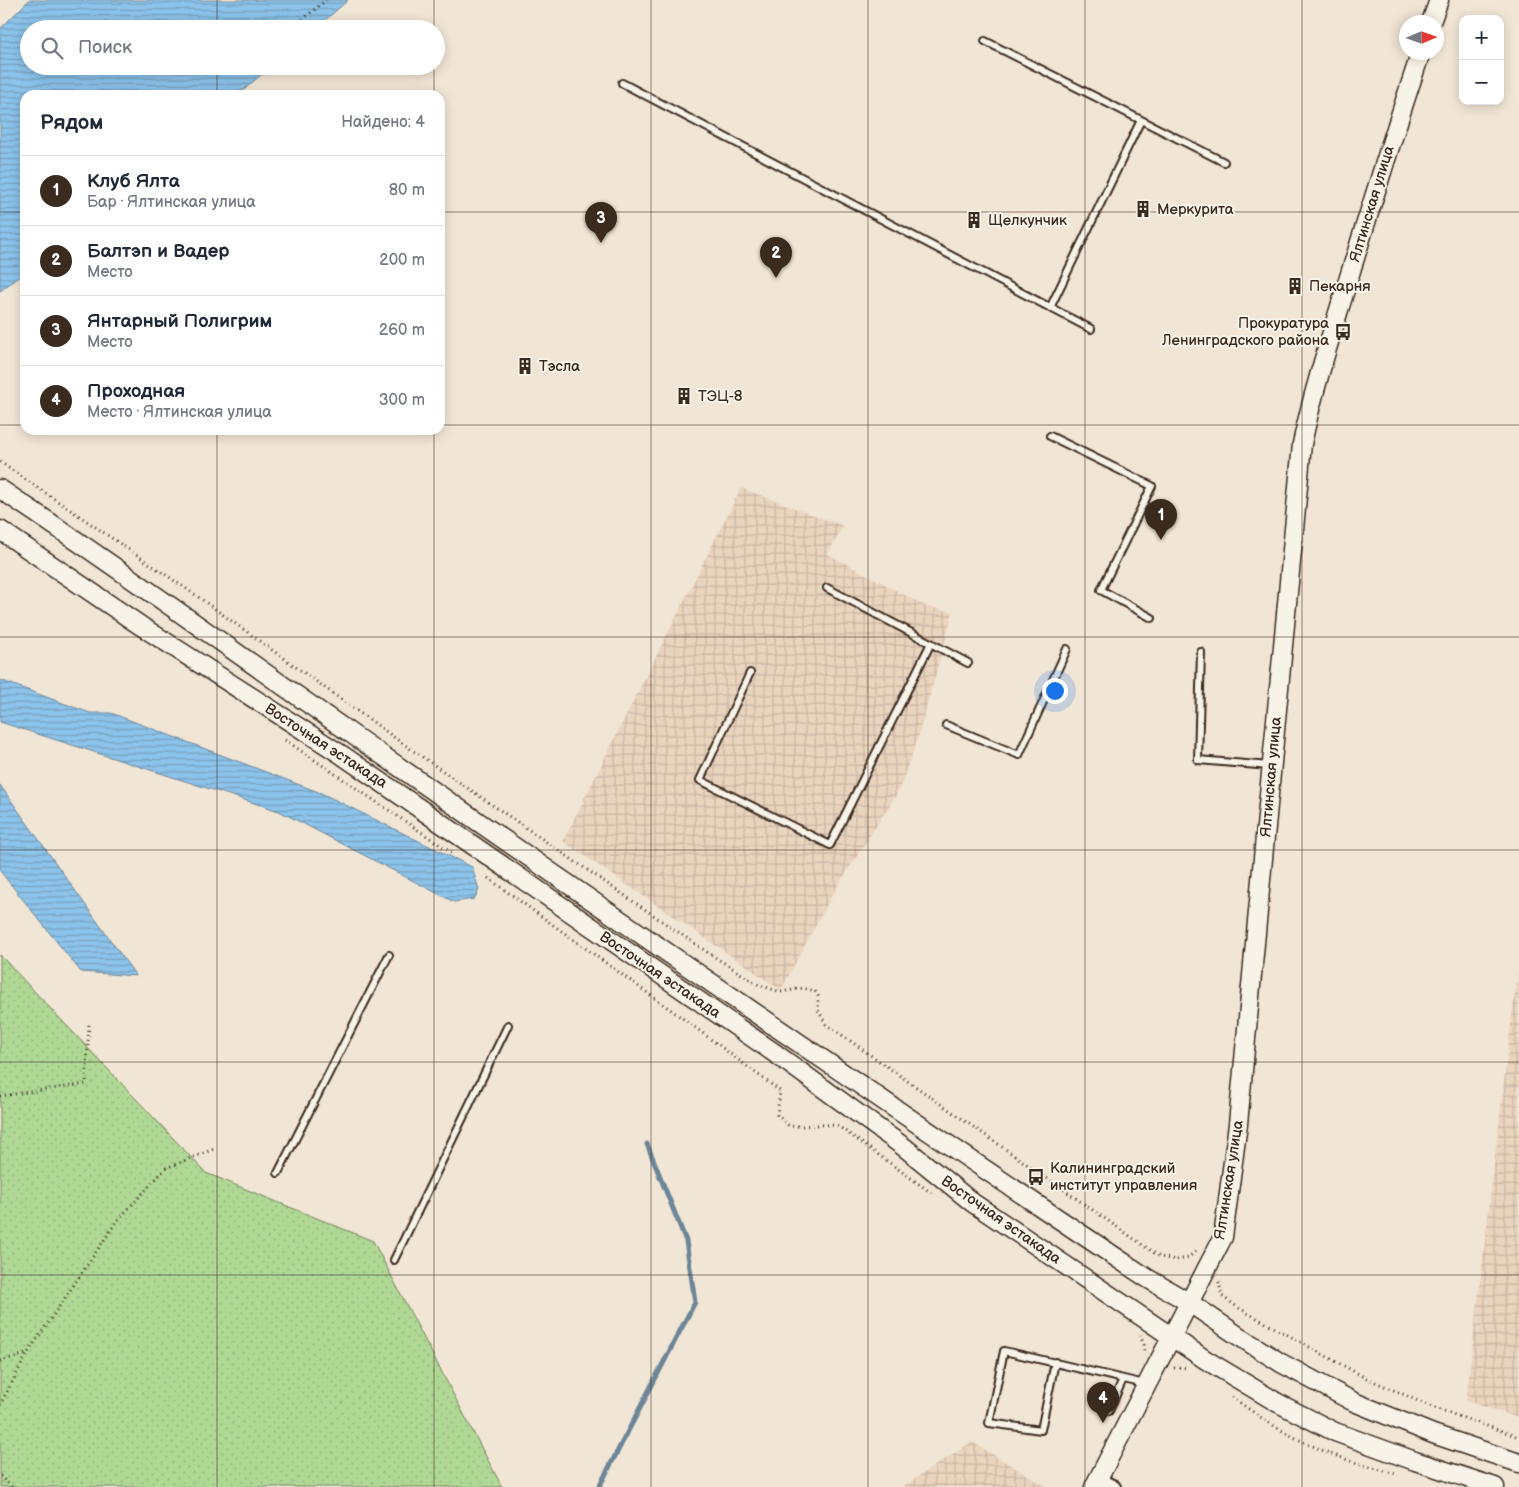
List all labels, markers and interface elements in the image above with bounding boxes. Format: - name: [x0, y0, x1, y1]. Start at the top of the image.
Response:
- north arrow: [1399, 15, 1444, 60]
- map controls: [1459, 15, 1504, 105]
- button: +: [1459, 15, 1504, 60]
- search box: [20, 20, 445, 75]
- icon: search: [38, 34, 66, 62]
- text: Поиск: [78, 36, 132, 59]
- button: −: [1459, 60, 1504, 105]
- text: Рядом: [40, 110, 103, 135]
- text: Найдено: 4: [341, 113, 425, 132]
- street label: Ялтинская улица: [1345, 143, 1399, 264]
- text: Клуб Ялта: [87, 170, 180, 193]
- text: 1: [53, 181, 59, 200]
- text: 80 m: [389, 181, 425, 200]
- text: Бар · Ялтинская улица: [87, 193, 256, 212]
- building icon: Меркурита: [1133, 199, 1153, 219]
- place label: Меркурита: [1157, 200, 1234, 219]
- pin: 3: [585, 202, 617, 243]
- building icon: Щелкунчик: [964, 210, 984, 230]
- place label: Щелкунчик: [988, 211, 1067, 230]
- pin: 2: [760, 237, 792, 278]
- text: Балтэп и Вадер: [87, 240, 229, 263]
- text: 2: [51, 251, 61, 270]
- text: 200 m: [379, 251, 425, 270]
- text: Место: [87, 263, 133, 282]
- building icon: Пекарня: [1285, 276, 1305, 296]
- place label: Пекарня: [1309, 277, 1370, 296]
- text: Янтарный Полигрим: [87, 310, 272, 333]
- place label: Прокуратура Ленинградского района: [1161, 314, 1329, 350]
- text: 3: [51, 321, 61, 340]
- text: 260 m: [379, 321, 425, 340]
- bus stop icon: Прокуратура Ленинградского района: [1333, 322, 1353, 342]
- text: Место: [87, 333, 133, 352]
- building icon: Тэсла: [515, 356, 535, 376]
- place label: Тэсла: [539, 357, 580, 376]
- text: Проходная: [87, 380, 185, 403]
- building icon: ТЭЦ-8: [674, 386, 694, 406]
- place label: ТЭЦ-8: [698, 387, 743, 406]
- text: 4: [51, 391, 61, 410]
- text: 300 m: [379, 391, 425, 410]
- text: Место · Ялтинская улица: [87, 403, 272, 422]
- pin: 1: [1145, 499, 1177, 540]
- your location: [1042, 678, 1068, 704]
- street label: Восточная эстакада: [261, 699, 391, 793]
- street label: Ялтинская улица: [1256, 716, 1286, 838]
- street label: Восточная эстакада: [596, 927, 724, 1023]
- street label: Ялтинская улица: [1210, 1119, 1248, 1241]
- place label: Калининградский институт управления: [1050, 1159, 1197, 1195]
- bus stop icon: Калининградский институт управления: [1026, 1167, 1046, 1187]
- street label: Восточная эстакада: [937, 1172, 1065, 1269]
- pin: 4: [1087, 1382, 1119, 1423]

